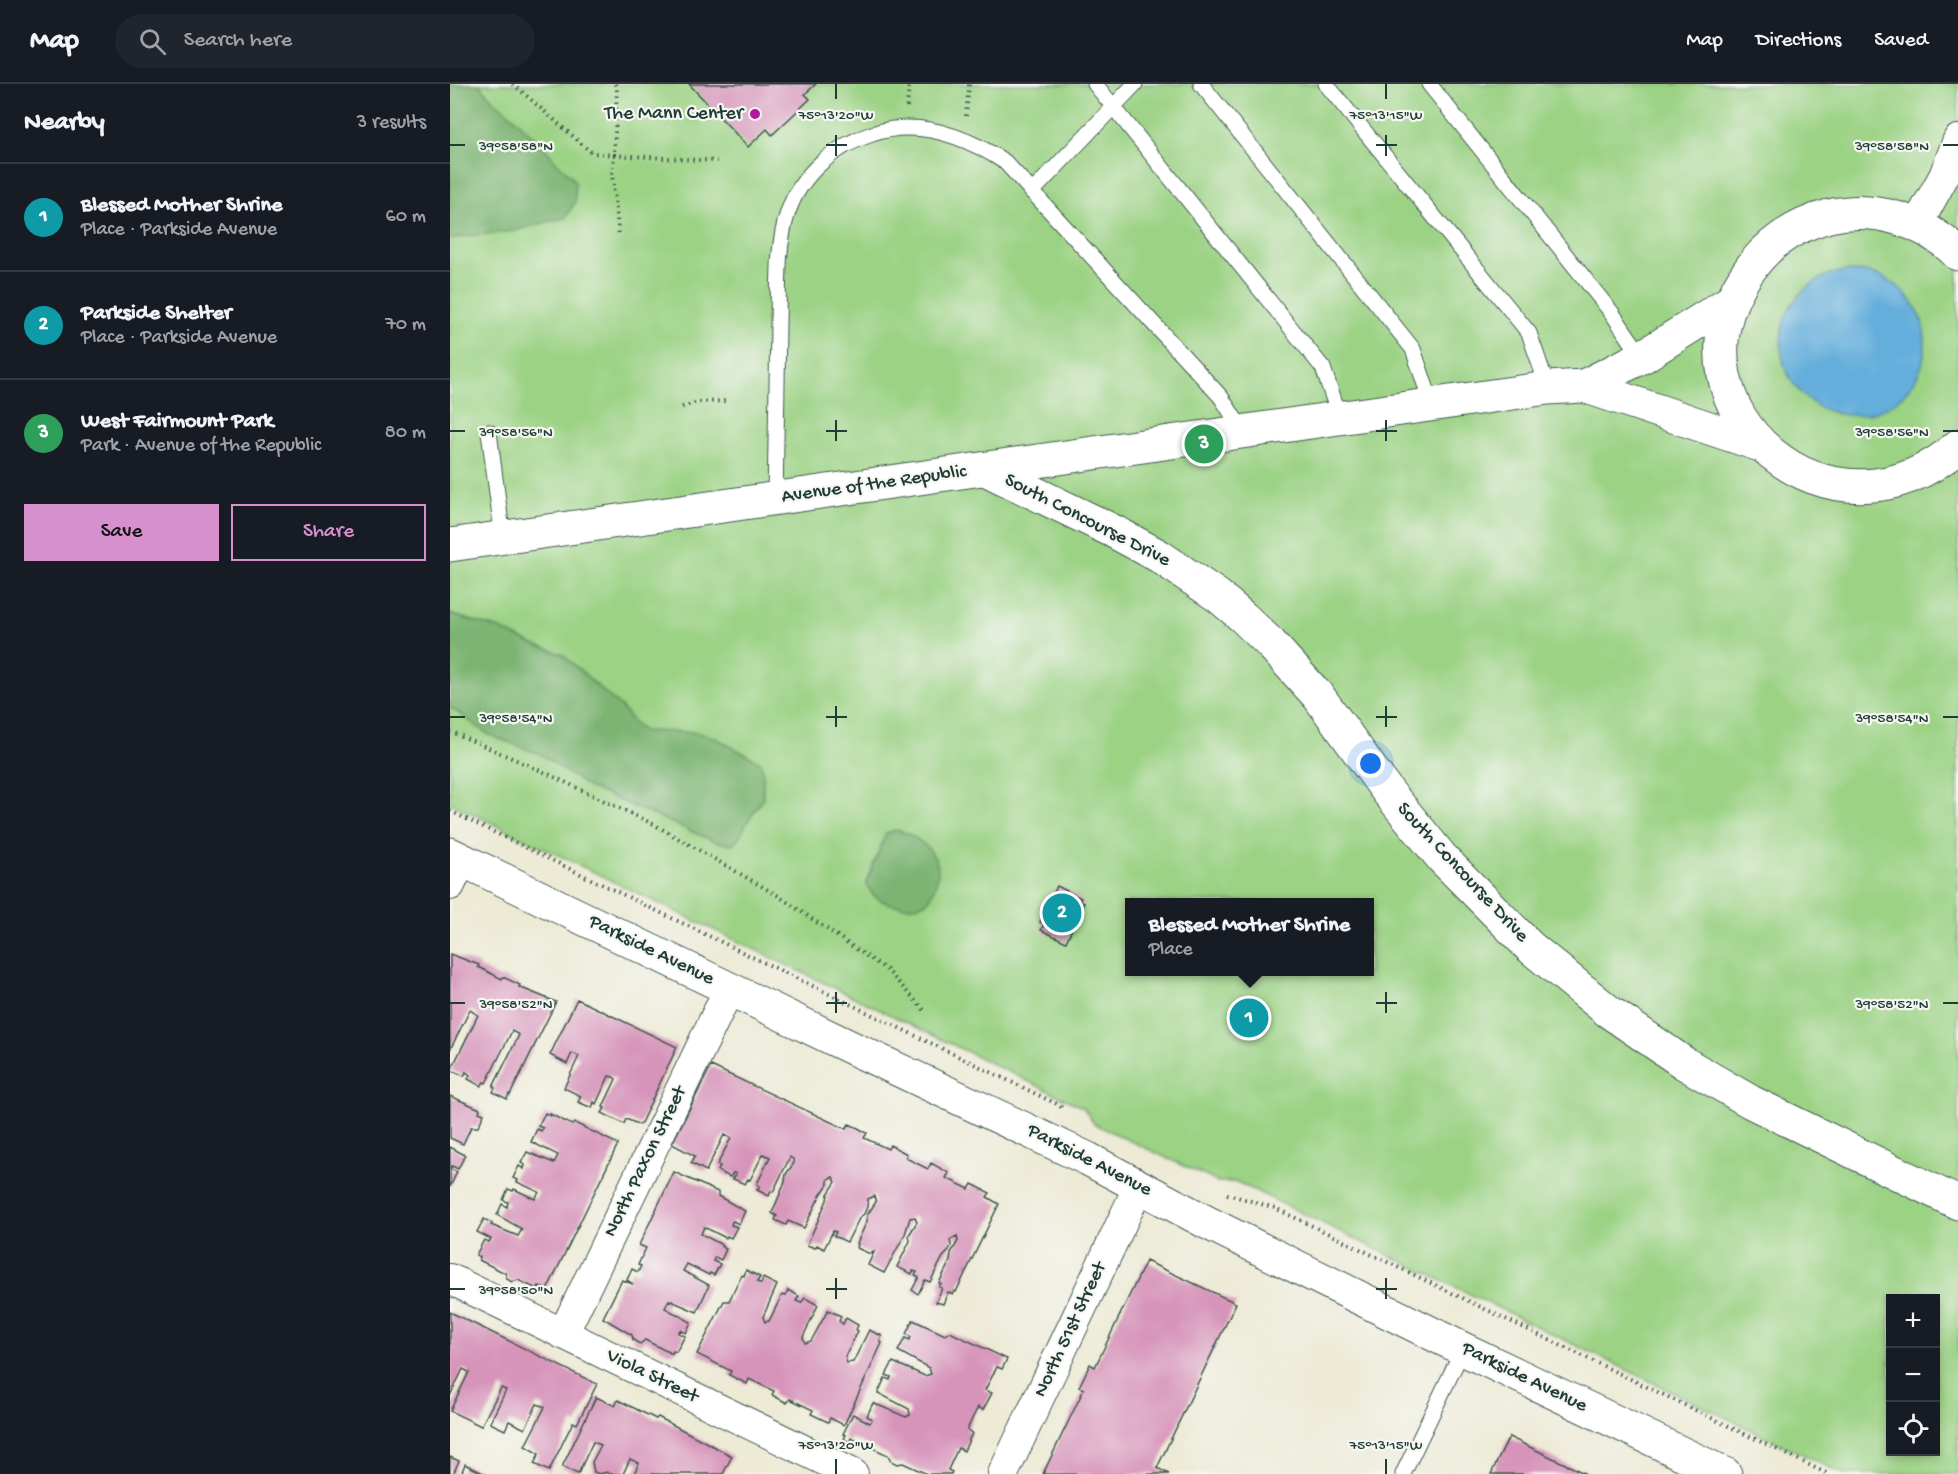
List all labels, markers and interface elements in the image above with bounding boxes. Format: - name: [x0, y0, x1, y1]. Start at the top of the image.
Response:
- search box: [115, 14, 535, 68]
- text: Map: [30, 25, 79, 58]
- icon: search: [136, 25, 169, 58]
- text: Search here: [184, 28, 292, 54]
- text: Map: [1686, 29, 1723, 54]
- text: Directions: [1756, 29, 1841, 54]
- text: Saved: [1874, 29, 1928, 54]
- place label: The Mann Center: [604, 103, 745, 126]
- marker: The Mann Center: [748, 107, 762, 121]
- text: 75°13'20"W: [798, 107, 874, 125]
- text: 75°13'15"W: [1348, 107, 1423, 125]
- text: Nearby: [24, 108, 105, 139]
- text: 3 results: [357, 112, 426, 135]
- text: 39°58'58"N: [478, 138, 553, 156]
- text: 39°58'58"N: [1854, 138, 1929, 156]
- text: Blessed Mother Shrine: [81, 193, 282, 219]
- text: 1: [39, 206, 48, 229]
- text: 60 m: [386, 206, 426, 229]
- text: Place · Parkside Avenue: [81, 219, 277, 242]
- text: Parkside Shelter: [81, 301, 232, 327]
- text: 2: [39, 314, 48, 337]
- text: 70 m: [385, 314, 426, 337]
- text: Place · Parkside Avenue: [81, 327, 277, 350]
- text: West Fairmount Park: [81, 409, 273, 435]
- text: 3: [38, 422, 49, 445]
- text: 80 m: [385, 422, 426, 445]
- pin: 3: [1184, 422, 1224, 466]
- text: 39°58'56"N: [478, 424, 553, 442]
- text: 39°58'56"N: [1854, 424, 1929, 442]
- text: Park · Avenue of the Republic: [81, 435, 321, 458]
- street label: Avenue of the Republic: [780, 460, 969, 509]
- street label: South Concourse Drive: [1000, 469, 1174, 573]
- button: Save: [24, 504, 219, 561]
- button: Share: [231, 504, 426, 561]
- text: 39°58'54"N: [479, 710, 553, 728]
- text: 39°58'54"N: [1855, 710, 1929, 728]
- your location: [1356, 749, 1385, 778]
- street label: South Concourse Drive: [1391, 798, 1533, 948]
- pin: 2: [1042, 890, 1082, 936]
- popup: [1125, 898, 1374, 976]
- street label: Parkside Avenue: [584, 910, 718, 992]
- text: Blessed Mother Shrine: [1149, 913, 1350, 939]
- text: Place: [1149, 939, 1193, 962]
- text: 39°58'52"N: [478, 996, 553, 1014]
- pin: 1: [1230, 996, 1268, 1040]
- text: 39°58'52"N: [1854, 996, 1929, 1014]
- street label: North Paxon Street: [600, 1081, 693, 1241]
- street label: Parkside Avenue: [1022, 1119, 1156, 1203]
- street label: North 51st Street: [1030, 1257, 1113, 1401]
- text: 39°58'50"N: [478, 1282, 553, 1300]
- map controls: [1886, 1294, 1940, 1456]
- button: +: [1886, 1294, 1940, 1348]
- street label: Parkside Avenue: [1457, 1337, 1591, 1419]
- street label: Viola Street: [601, 1344, 703, 1410]
- button: −: [1886, 1348, 1940, 1402]
- button: locate: [1886, 1402, 1940, 1456]
- text: 75°13'20"W: [798, 1437, 874, 1455]
- text: 75°13'15"W: [1348, 1437, 1423, 1455]

